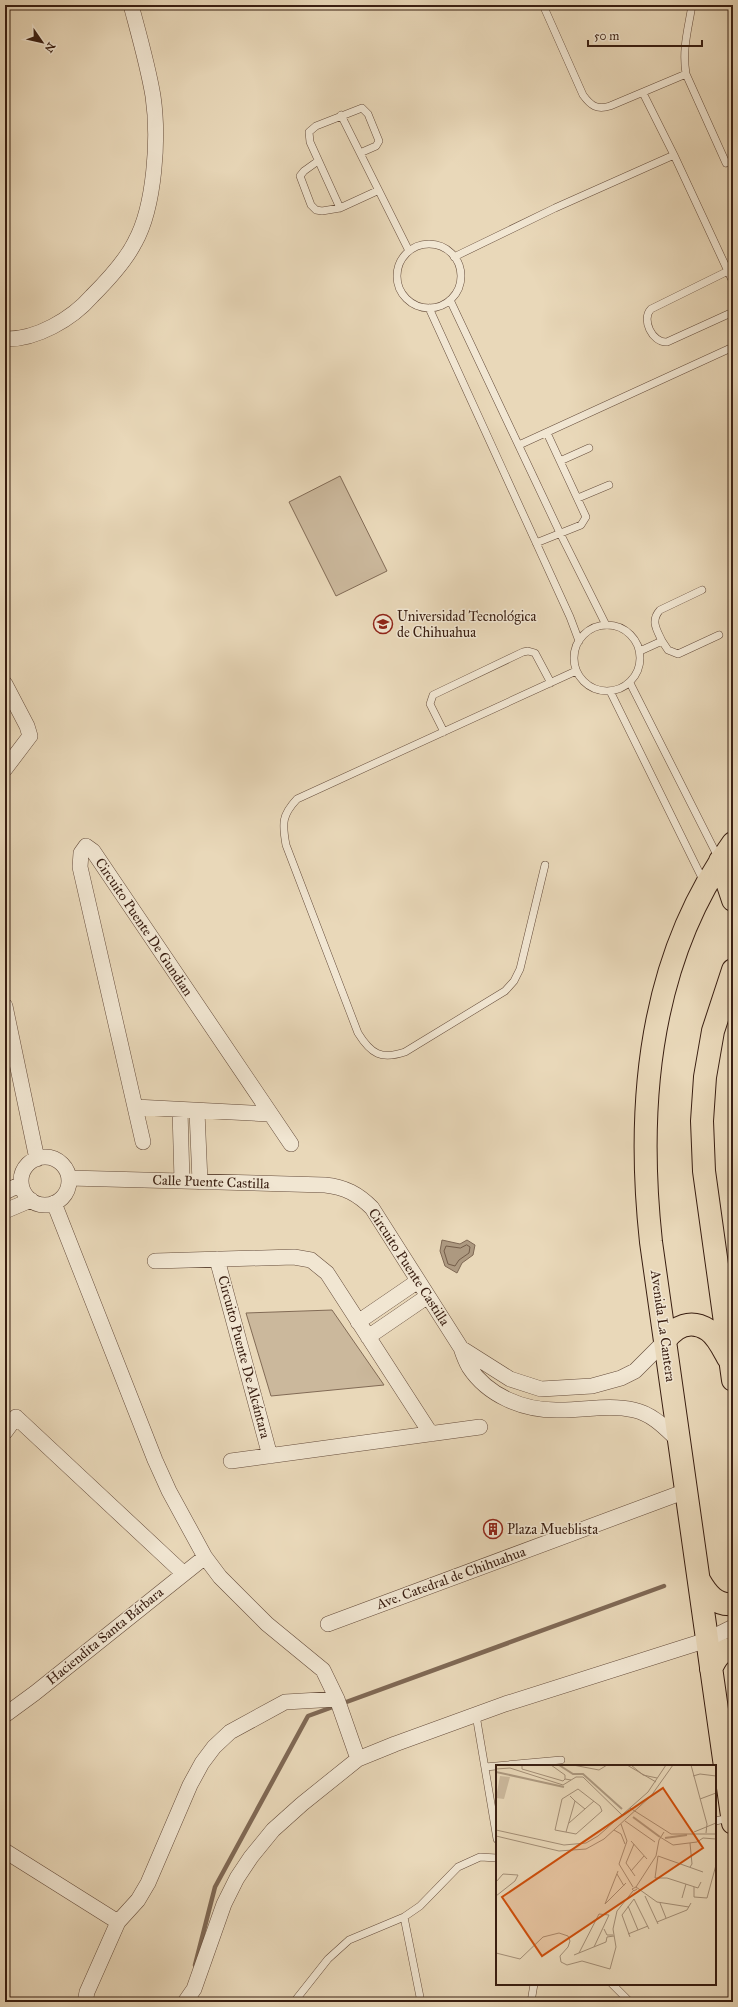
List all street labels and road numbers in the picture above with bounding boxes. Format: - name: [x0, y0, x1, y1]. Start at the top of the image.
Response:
- street label: Circuito Puente De Gundian: [91, 855, 197, 1000]
- street label: Calle Puente Castilla: [152, 1171, 270, 1193]
- street label: Circuito Puente Castilla: [365, 1205, 453, 1329]
- street label: Avenida La Cantera: [647, 1268, 679, 1383]
- street label: Circuito Puente De Alcántara: [214, 1274, 274, 1440]
- street label: Ave. Catedral de Chihuahua: [373, 1543, 528, 1613]
- street label: Haciendita Santa Bárbara: [43, 1584, 167, 1688]

